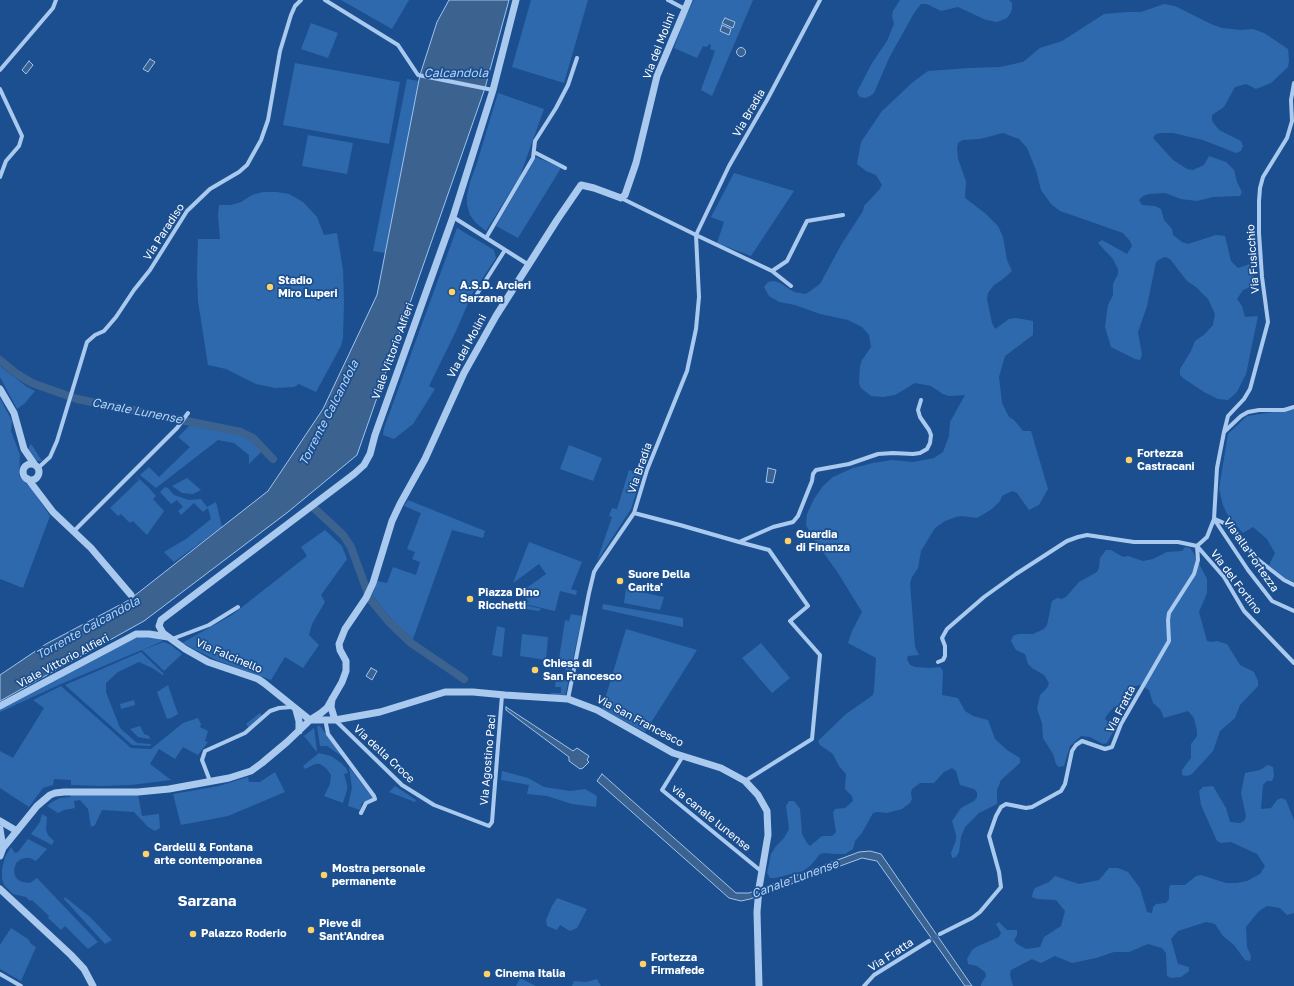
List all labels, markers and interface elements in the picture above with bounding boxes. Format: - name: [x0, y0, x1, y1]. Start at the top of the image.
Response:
- street label: Via dei Molini: [640, 11, 678, 81]
- water label: Calcandola: [424, 66, 488, 80]
- street label: Via Bradia: [730, 87, 768, 139]
- street label: Via Paradiso: [141, 201, 187, 263]
- street label: Via Fusicchio: [1244, 224, 1262, 294]
- place label: Stadio Miro Luperi: [278, 274, 338, 300]
- place label: A.S.D. Arcieri Sarzana: [460, 279, 531, 305]
- marker: Stadio Miro Luperi: [265, 282, 275, 292]
- marker: A.S.D. Arcieri Sarzana: [447, 287, 457, 297]
- street label: Viale Vittorio Alfieri: [369, 301, 417, 401]
- street label: Via dei Molini: [445, 312, 489, 380]
- water label: Torrente Calcandola: [296, 358, 362, 468]
- water label: Canale Lunense: [91, 395, 183, 427]
- street label: Via Bradia: [625, 441, 655, 495]
- place label: Fortezza Castracani: [1137, 447, 1195, 473]
- marker: Fortezza Castracani: [1124, 455, 1134, 465]
- street label: Via alla Fortezza: [1221, 515, 1281, 595]
- place label: Guardia di Finanza: [796, 528, 850, 554]
- marker: Guardia di Finanza: [783, 536, 793, 546]
- street label: Via del Fortino: [1208, 547, 1264, 617]
- place label: Suore Della Carita': [628, 568, 690, 594]
- marker: Suore Della Carita': [615, 576, 625, 586]
- place label: Piazza Dino Ricchetti: [478, 586, 539, 612]
- water label: Torrente Calcandola: [34, 594, 142, 662]
- marker: Piazza Dino Ricchetti: [465, 594, 475, 604]
- street label: Viale Vittorio Alfieri: [15, 631, 111, 691]
- street label: Via Falcinello: [194, 636, 264, 676]
- place label: Chiesa di San Francesco: [543, 657, 622, 683]
- marker: Chiesa di San Francesco: [530, 665, 540, 675]
- street label: Via Fratta: [1104, 683, 1138, 735]
- street label: Via San Francesco: [594, 693, 686, 749]
- street label: Via Agostino Paci: [477, 714, 499, 806]
- street label: Via della Croce: [351, 722, 417, 786]
- street label: via canale lunense: [669, 782, 753, 854]
- place label: Cardelli & Fontana arte contemporanea: [154, 841, 262, 867]
- marker: Cardelli & Fontana arte contemporanea: [141, 849, 151, 859]
- water label: Canale Lunense: [749, 857, 841, 901]
- place label: Mostra personale permanente: [332, 862, 426, 888]
- marker: Mostra personale permanente: [319, 870, 329, 880]
- district label: Sarzana: [178, 892, 236, 910]
- place label: Pieve di Sant'Andrea: [319, 917, 384, 943]
- marker: Pieve di Sant'Andrea: [306, 925, 316, 935]
- place label: Palazzo Roderio: [201, 927, 287, 941]
- marker: Palazzo Roderio: [188, 929, 198, 939]
- street label: Via Fratta: [866, 936, 916, 974]
- place label: Fortezza Firmafede: [651, 951, 705, 977]
- marker: Fortezza Firmafede: [638, 959, 648, 969]
- place label: Cinema Italia: [495, 967, 565, 981]
- marker: Cinema Italia: [482, 969, 492, 979]

